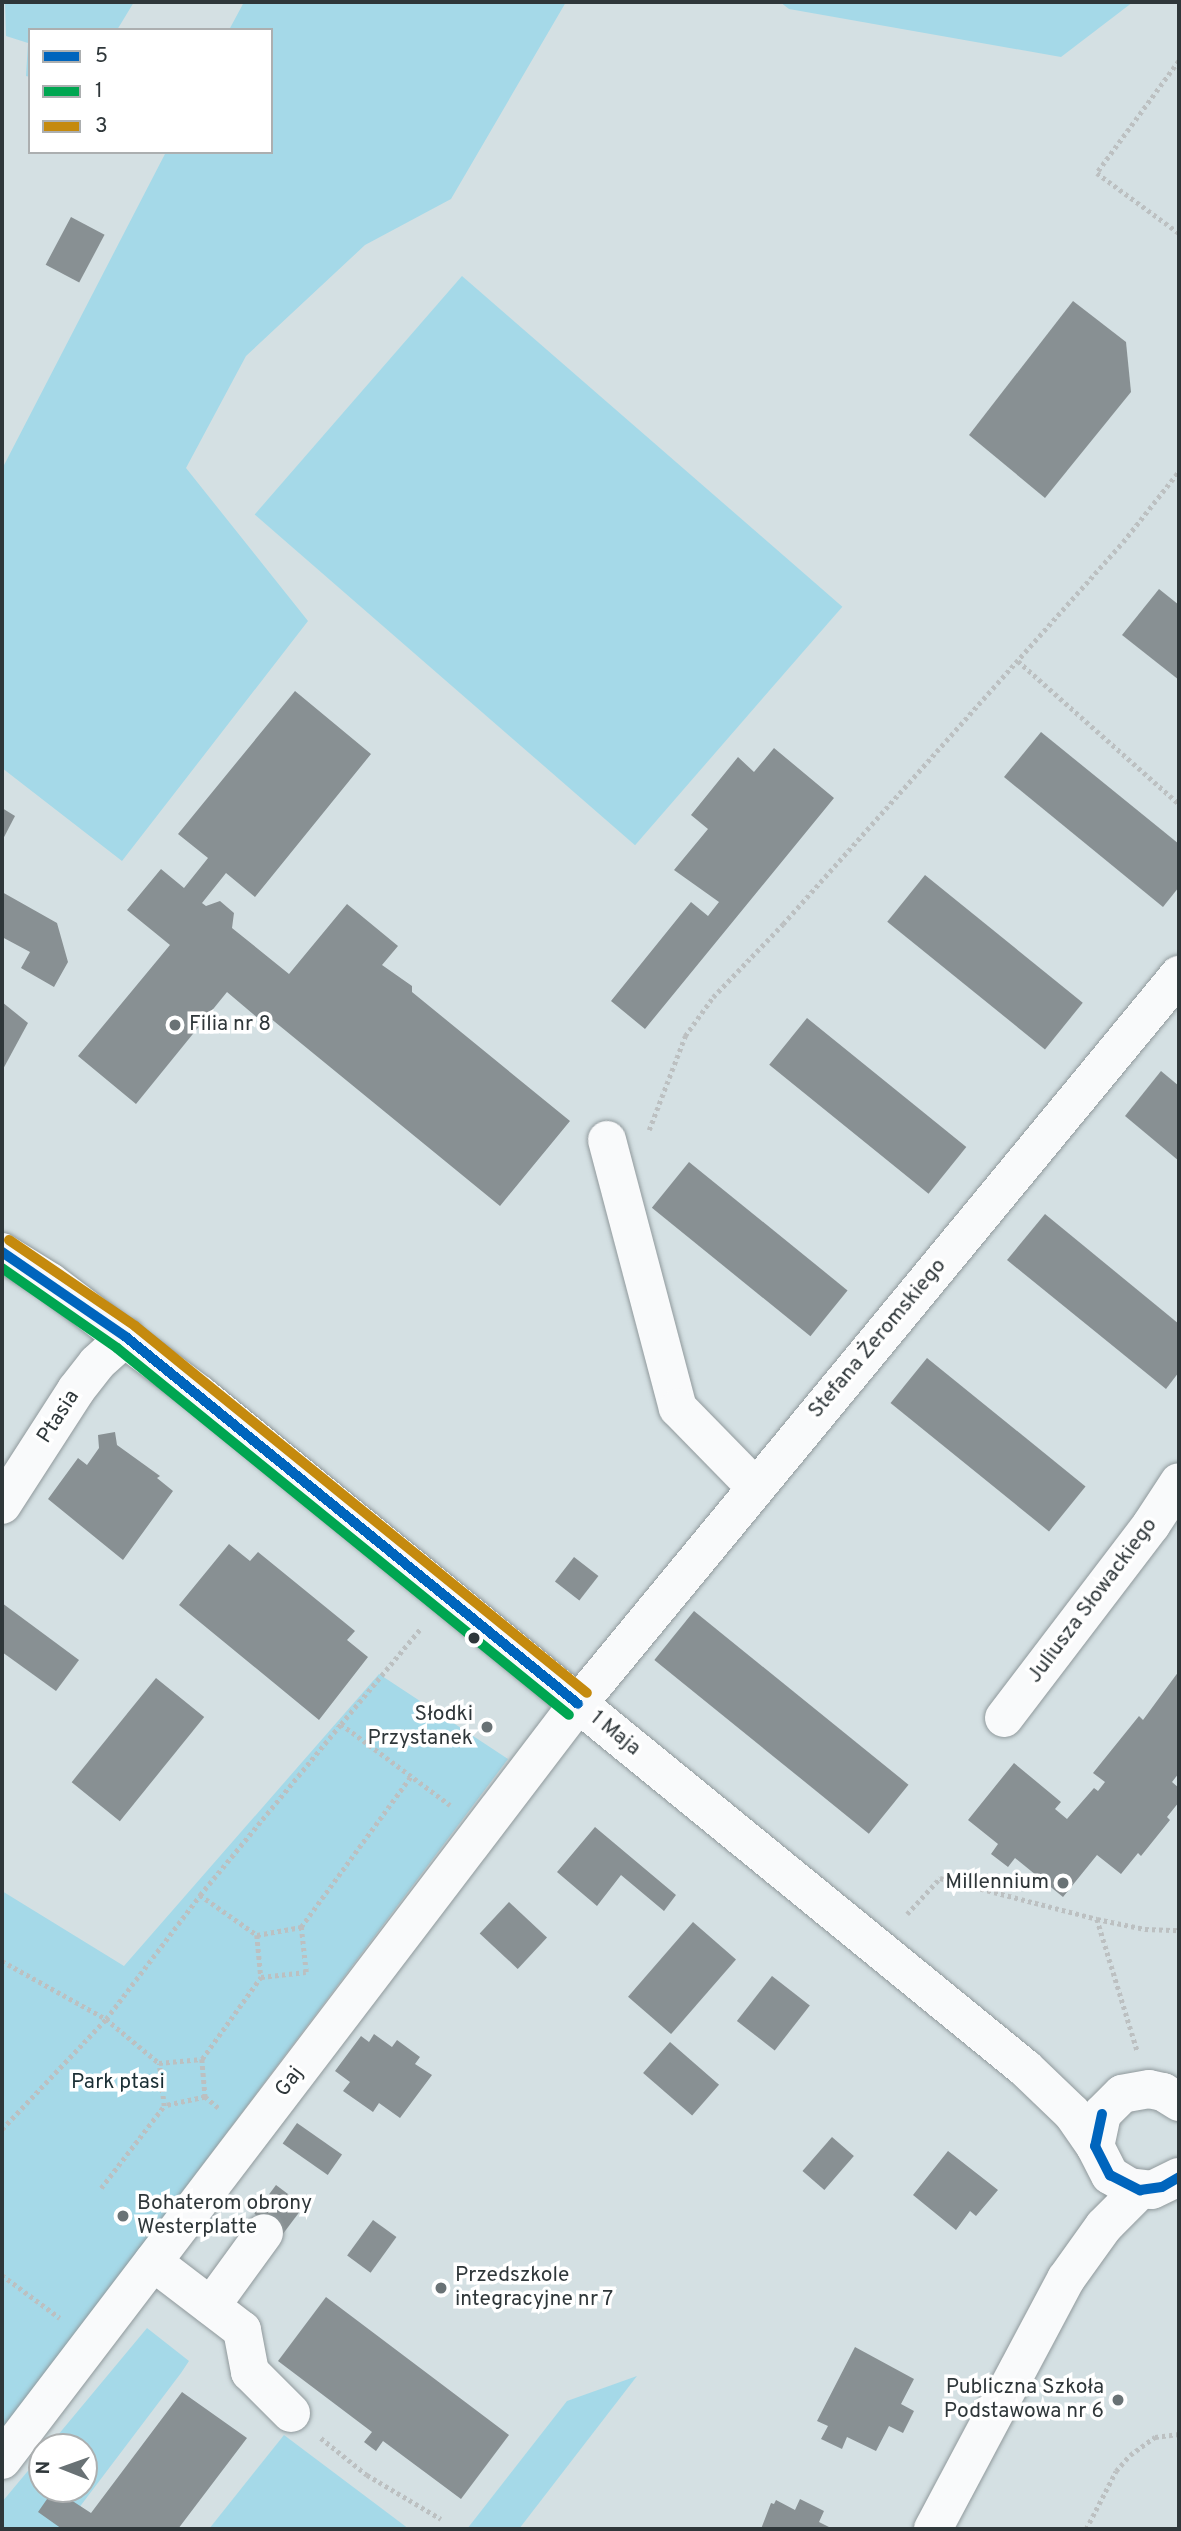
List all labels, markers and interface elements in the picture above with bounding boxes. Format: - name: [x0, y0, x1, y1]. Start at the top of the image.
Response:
- legend: [28, 28, 273, 154]
- text: 5: [95, 43, 108, 70]
- text: 1: [95, 78, 103, 105]
- text: 3: [95, 113, 108, 140]
- place label: Filia nr 8: [189, 1012, 271, 1038]
- marker: Filia nr 8: [167, 1017, 183, 1033]
- street label: Stefana Żeromskiego: [804, 1254, 952, 1424]
- street label: Ptasia: [33, 1386, 85, 1448]
- street label: Juliusza Słowackiego: [1023, 1514, 1163, 1688]
- unlabelled marker: [467, 1631, 481, 1645]
- place label: Słodki Przystanek: [367, 1702, 473, 1752]
- street label: 1 Maja: [585, 1706, 645, 1762]
- marker: Słodki Przystanek: [479, 1719, 495, 1735]
- place label: Millennium: [945, 1870, 1049, 1896]
- marker: Millennium: [1055, 1875, 1071, 1891]
- street label: Gaj: [270, 2062, 310, 2102]
- park label: Park ptasi: [71, 2070, 165, 2096]
- place label: Bohaterom obrony Westerplatte: [137, 2191, 312, 2241]
- marker: Bohaterom obrony Westerplatte: [115, 2208, 131, 2224]
- place label: Przedszkole integracyjne nr 7: [455, 2263, 614, 2313]
- marker: Przedszkole integracyjne nr 7: [433, 2280, 449, 2296]
- place label: Publiczna Szkoła Podstawowa nr 6: [944, 2375, 1104, 2425]
- marker: Publiczna Szkoła Podstawowa nr 6: [1110, 2392, 1126, 2408]
- north arrow: [28, 2433, 98, 2503]
- text: N: [32, 2461, 56, 2475]

